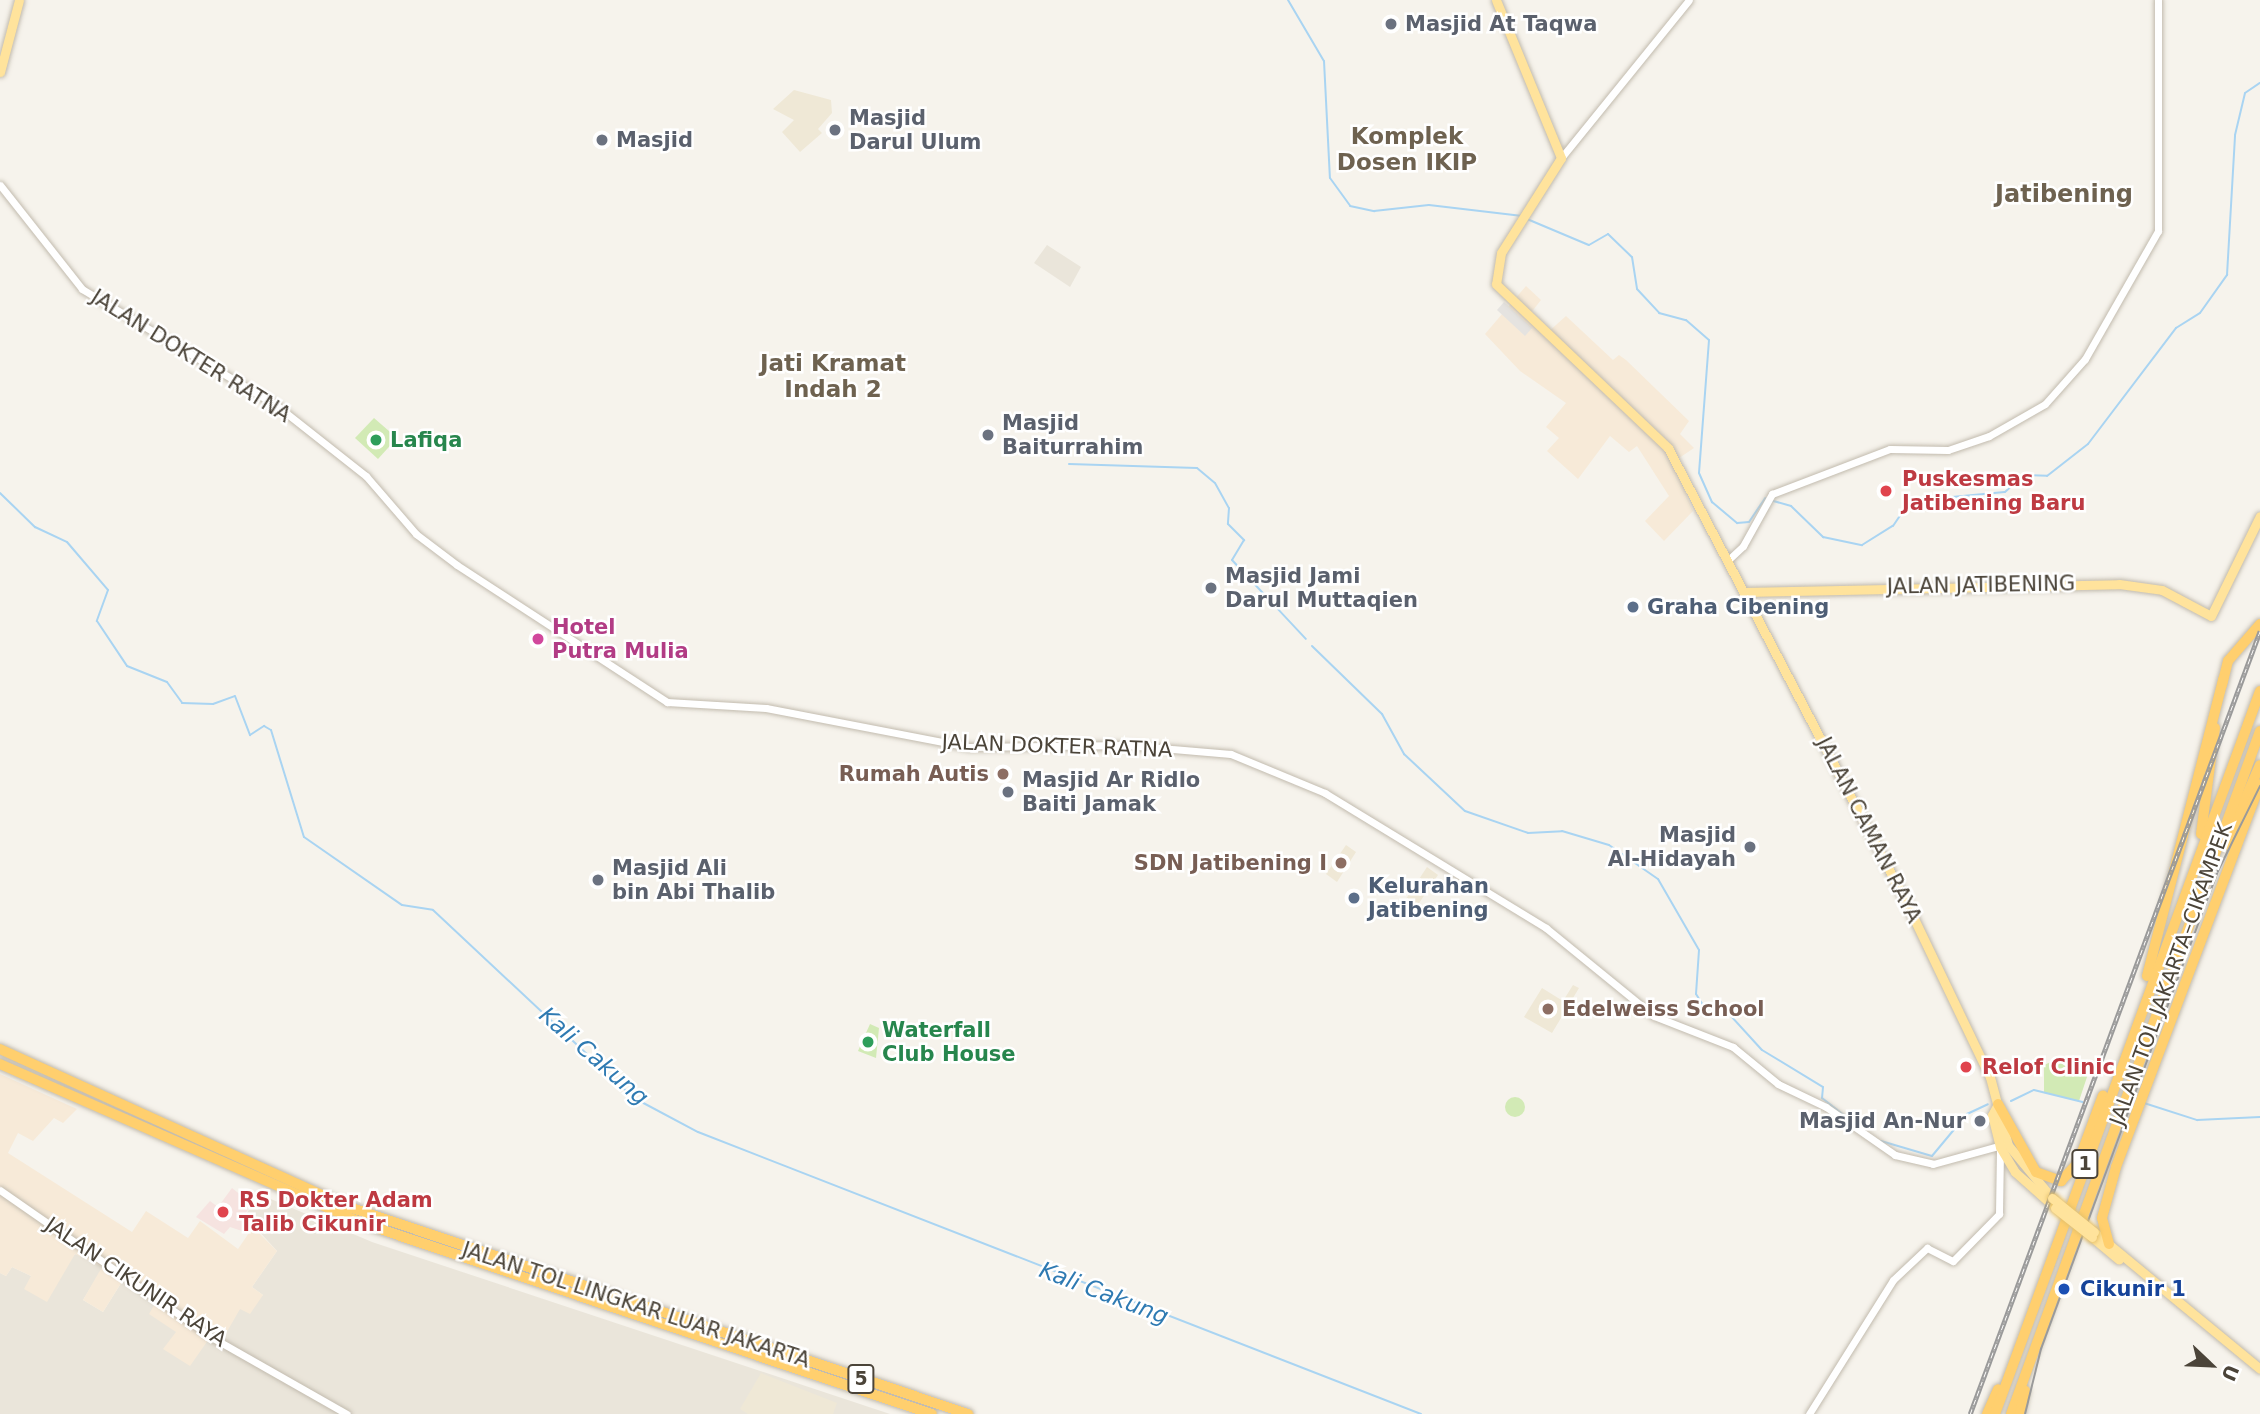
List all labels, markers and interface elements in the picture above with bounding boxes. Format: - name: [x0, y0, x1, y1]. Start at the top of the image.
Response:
- place label: Masjid At Taqwa: [1405, 11, 1597, 37]
- marker: Masjid At Taqwa: [1383, 16, 1399, 32]
- place label: Masjid Darul Ulum: [849, 105, 982, 155]
- marker: Masjid Darul Ulum: [827, 122, 843, 138]
- district label: Komplek Dosen IKIP: [1337, 122, 1477, 176]
- place label: Masjid: [616, 127, 693, 153]
- marker: Masjid: [594, 132, 610, 148]
- district label: Jatibening: [1995, 181, 2133, 209]
- street label: JALAN DOKTER RATNA: [86, 284, 296, 428]
- district label: Jati Kramat Indah 2: [760, 349, 906, 403]
- place label: Masjid Baiturrahim: [1002, 410, 1143, 460]
- place label: Lafiqa: [390, 427, 462, 453]
- marker: Masjid Baiturrahim: [980, 427, 996, 443]
- marker: Lafiqa: [368, 432, 384, 448]
- place label: Puskesmas Jatibening Baru: [1902, 466, 2085, 516]
- marker: Puskesmas Jatibening Baru: [1876, 481, 1896, 501]
- place label: Masjid Jami Darul Muttaqien: [1225, 563, 1418, 613]
- street label: JALAN JATIBENING: [1887, 571, 2075, 599]
- marker: Masjid Jami Darul Muttaqien: [1203, 580, 1219, 596]
- place label: Graha Cibening: [1647, 594, 1829, 620]
- marker: Graha Cibening: [1625, 599, 1641, 615]
- place label: Hotel Putra Mulia: [552, 614, 689, 664]
- marker: Hotel Putra Mulia: [530, 631, 546, 647]
- street label: JALAN DOKTER RATNA: [941, 729, 1173, 763]
- street label: JALAN CAMAN RAYA: [1811, 733, 1927, 927]
- place label: Rumah Autis: [839, 761, 989, 787]
- marker: Rumah Autis: [995, 766, 1011, 782]
- place label: Masjid Ar Ridlo Baiti Jamak: [1022, 767, 1200, 817]
- marker: Masjid Ar Ridlo Baiti Jamak: [1000, 784, 1016, 800]
- street label: JALAN TOL JAKARTA–CIKAMPEK: [2104, 819, 2238, 1129]
- place label: Masjid Al-Hidayah: [1608, 822, 1736, 872]
- marker: Masjid Al-Hidayah: [1742, 839, 1758, 855]
- place label: SDN Jatibening I: [1134, 850, 1327, 876]
- place label: Masjid Ali bin Abi Thalib: [612, 855, 775, 905]
- marker: SDN Jatibening I: [1333, 855, 1349, 871]
- marker: Masjid Ali bin Abi Thalib: [590, 872, 606, 888]
- place label: Kelurahan Jatibening: [1368, 873, 1489, 923]
- marker: Kelurahan Jatibening: [1346, 890, 1362, 906]
- place label: Edelweiss School: [1562, 996, 1765, 1022]
- water label: Kali Cakung: [534, 1001, 654, 1111]
- marker: Edelweiss School: [1540, 1001, 1556, 1017]
- place label: Waterfall Club House: [882, 1017, 1016, 1067]
- marker: Waterfall Club House: [860, 1034, 876, 1050]
- place label: Relof Clinic: [1982, 1054, 2115, 1080]
- marker: Relof Clinic: [1956, 1057, 1976, 1077]
- place label: Masjid An-Nur: [1799, 1108, 1966, 1134]
- marker: Masjid An-Nur: [1972, 1113, 1988, 1129]
- road number: 1: [2071, 1148, 2099, 1180]
- place label: RS Dokter Adam Talib Cikunir: [239, 1187, 433, 1237]
- marker: RS Dokter Adam Talib Cikunir: [213, 1202, 233, 1222]
- street label: JALAN CIKUNIR RAYA: [40, 1212, 232, 1352]
- street label: JALAN TOL LINGKAR LUAR JAKARTA: [459, 1237, 813, 1373]
- water label: Kali Cakung: [1036, 1256, 1172, 1330]
- place label: Cikunir 1: [2080, 1276, 2186, 1302]
- marker: Cikunir 1: [2054, 1279, 2074, 1299]
- north arrow: [2176, 1330, 2246, 1400]
- text: U: [2217, 1362, 2243, 1385]
- road number: 5: [847, 1364, 875, 1394]

